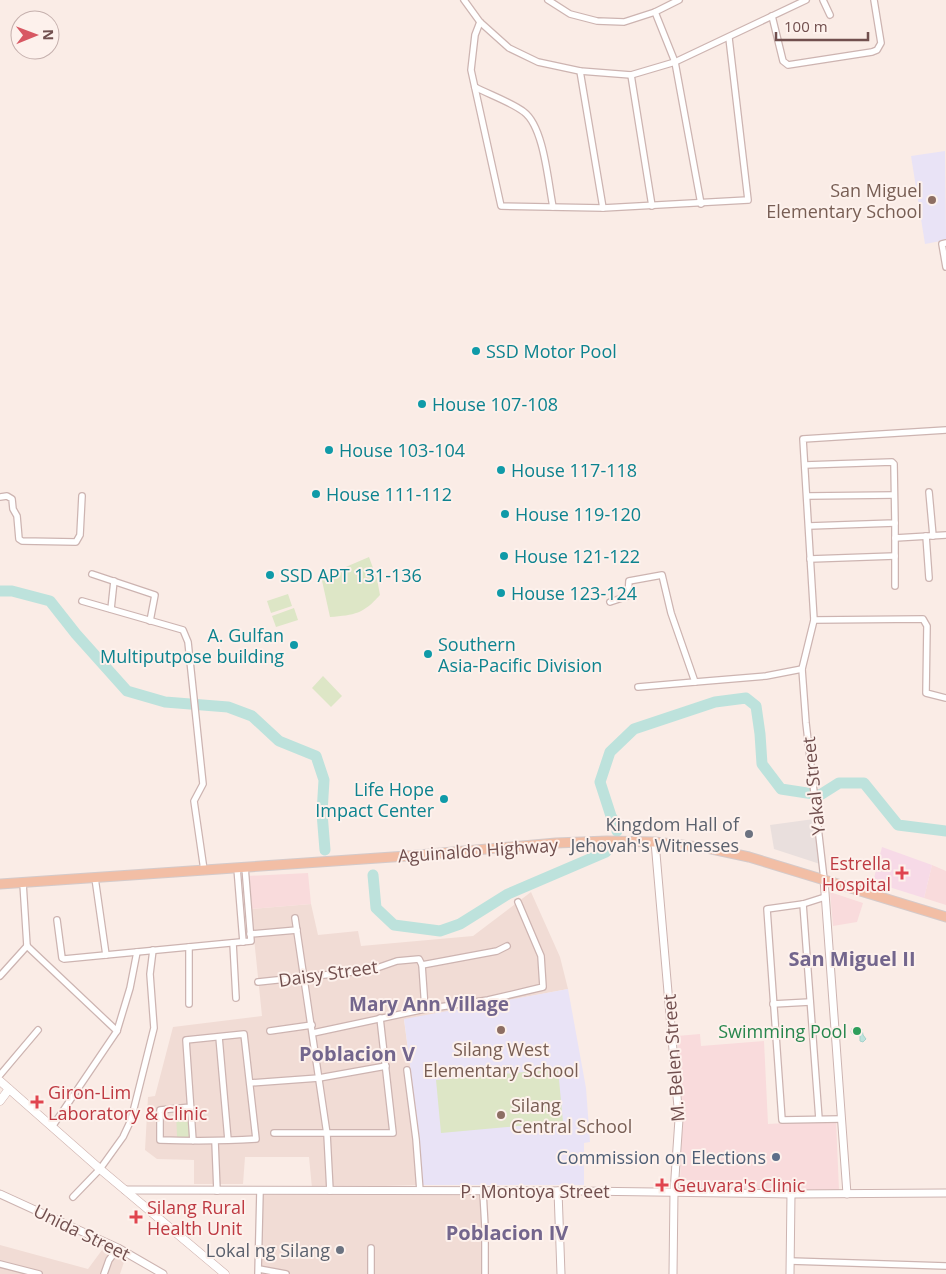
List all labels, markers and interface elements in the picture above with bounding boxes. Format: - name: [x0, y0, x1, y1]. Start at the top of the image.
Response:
- north arrow: [10, 10, 60, 60]
- scale bar: [776, 10, 868, 42]
- text: 100 m: [784, 16, 828, 36]
- text: N: [39, 29, 58, 41]
- place label: San Miguel Elementary School: [766, 178, 922, 223]
- marker: San Miguel Elementary School: [926, 194, 938, 206]
- place label: SSD Motor Pool: [486, 339, 617, 363]
- marker: SSD Motor Pool: [470, 345, 482, 357]
- place label: House 107-108: [432, 392, 558, 416]
- marker: House 107-108: [416, 398, 428, 410]
- place label: House 103-104: [339, 438, 465, 462]
- marker: House 103-104: [323, 444, 335, 456]
- place label: House 117-118: [511, 458, 637, 482]
- marker: House 117-118: [495, 464, 507, 476]
- place label: House 111-112: [326, 482, 452, 506]
- marker: House 111-112: [310, 488, 322, 500]
- place label: House 119-120: [515, 502, 641, 526]
- marker: House 119-120: [499, 508, 511, 520]
- place label: House 121-122: [514, 544, 640, 568]
- marker: House 121-122: [498, 550, 510, 562]
- place label: SSD APT 131-136: [280, 563, 422, 587]
- marker: SSD APT 131-136: [264, 569, 276, 581]
- place label: House 123-124: [511, 581, 637, 605]
- marker: House 123-124: [495, 587, 507, 599]
- place label: A. Gulfan Multiputpose building: [100, 623, 284, 668]
- place label: Southern Asia-Pacific Division: [438, 632, 602, 677]
- marker: A. Gulfan Multiputpose building: [288, 639, 300, 651]
- marker: Southern Asia-Pacific Division: [422, 648, 434, 660]
- street label: Yakal Street: [796, 736, 830, 836]
- place label: Life Hope Impact Center: [315, 777, 435, 822]
- marker: Life Hope Impact Center: [438, 793, 450, 805]
- place label: Kingdom Hall of Jehovah's Witnesses: [568, 812, 740, 857]
- marker: Kingdom Hall of Jehovah's Witnesses: [743, 828, 755, 840]
- street label: Aguinaldo Highway: [397, 832, 560, 868]
- place label: Estrella Hospital: [822, 851, 891, 896]
- marker: Estrella Hospital: [895, 866, 909, 880]
- district label: San Miguel II: [788, 945, 916, 972]
- street label: Daisy Street: [277, 954, 379, 992]
- district label: Mary Ann Village: [349, 991, 509, 1017]
- street label: M. Belen Street: [657, 993, 689, 1123]
- place label: Swimming Pool: [718, 1019, 847, 1043]
- marker: Silang West Elementary School: [495, 1024, 507, 1036]
- marker: Swimming Pool: [851, 1025, 863, 1037]
- place label: Silang West Elementary School: [423, 1037, 579, 1082]
- district label: Poblacion V: [299, 1040, 415, 1067]
- place label: Giron-Lim Laboratory & Clinic: [48, 1080, 208, 1125]
- place label: Silang Central School: [511, 1093, 632, 1138]
- marker: Giron-Lim Laboratory & Clinic: [30, 1095, 44, 1109]
- marker: Silang Central School: [495, 1109, 507, 1121]
- place label: Commission on Elections: [556, 1145, 766, 1169]
- marker: Commission on Elections: [770, 1151, 782, 1163]
- place label: Geuvara's Clinic: [673, 1173, 806, 1197]
- marker: Geuvara's Clinic: [655, 1178, 669, 1192]
- street label: P. Montoya Street: [460, 1179, 610, 1203]
- place label: Silang Rural Health Unit: [147, 1195, 246, 1240]
- street label: Unida Street: [30, 1198, 134, 1266]
- marker: Silang Rural Health Unit: [129, 1210, 143, 1224]
- district label: Poblacion IV: [446, 1219, 568, 1246]
- place label: Lokal ng Silang: [206, 1238, 330, 1262]
- marker: Lokal ng Silang: [334, 1244, 346, 1256]

